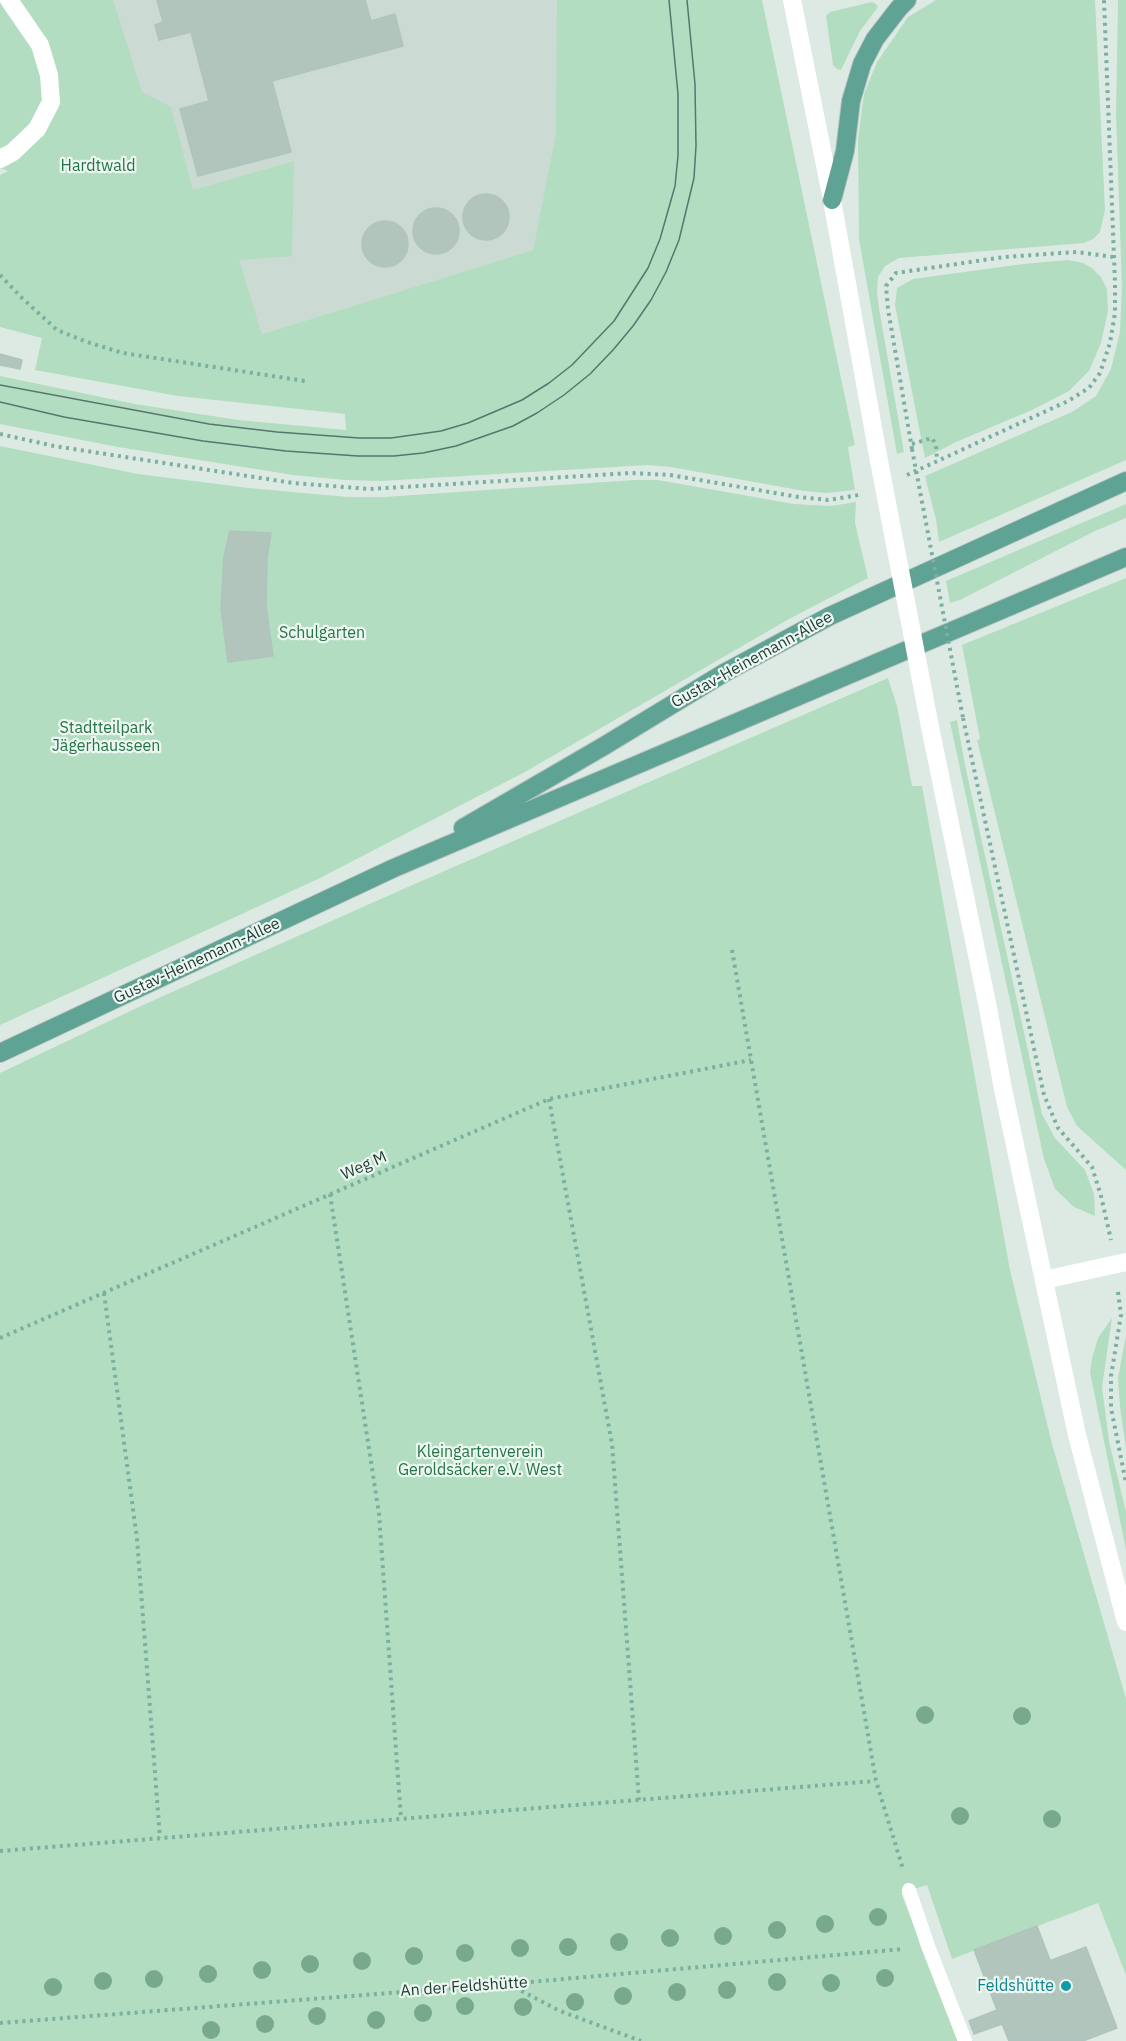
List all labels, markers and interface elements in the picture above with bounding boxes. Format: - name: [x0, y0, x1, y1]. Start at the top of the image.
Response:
- park label: Hardtwald: [61, 156, 135, 176]
- street label: Gustav-Heinemann-Allee: [668, 608, 836, 712]
- park label: Schulgarten: [279, 623, 365, 643]
- park label: Stadtteilpark Jägerhausseen: [52, 718, 160, 756]
- street label: Gustav-Heinemann-Allee: [111, 914, 283, 1008]
- street label: Weg M: [338, 1147, 390, 1185]
- park label: Kleingartenverein Geroldsäcker e.V. West: [398, 1442, 562, 1480]
- street label: An der Feldshütte: [400, 1973, 528, 2001]
- place label: Feldshütte: [977, 1976, 1054, 1996]
- marker: Feldshütte: [1059, 1979, 1073, 1993]

